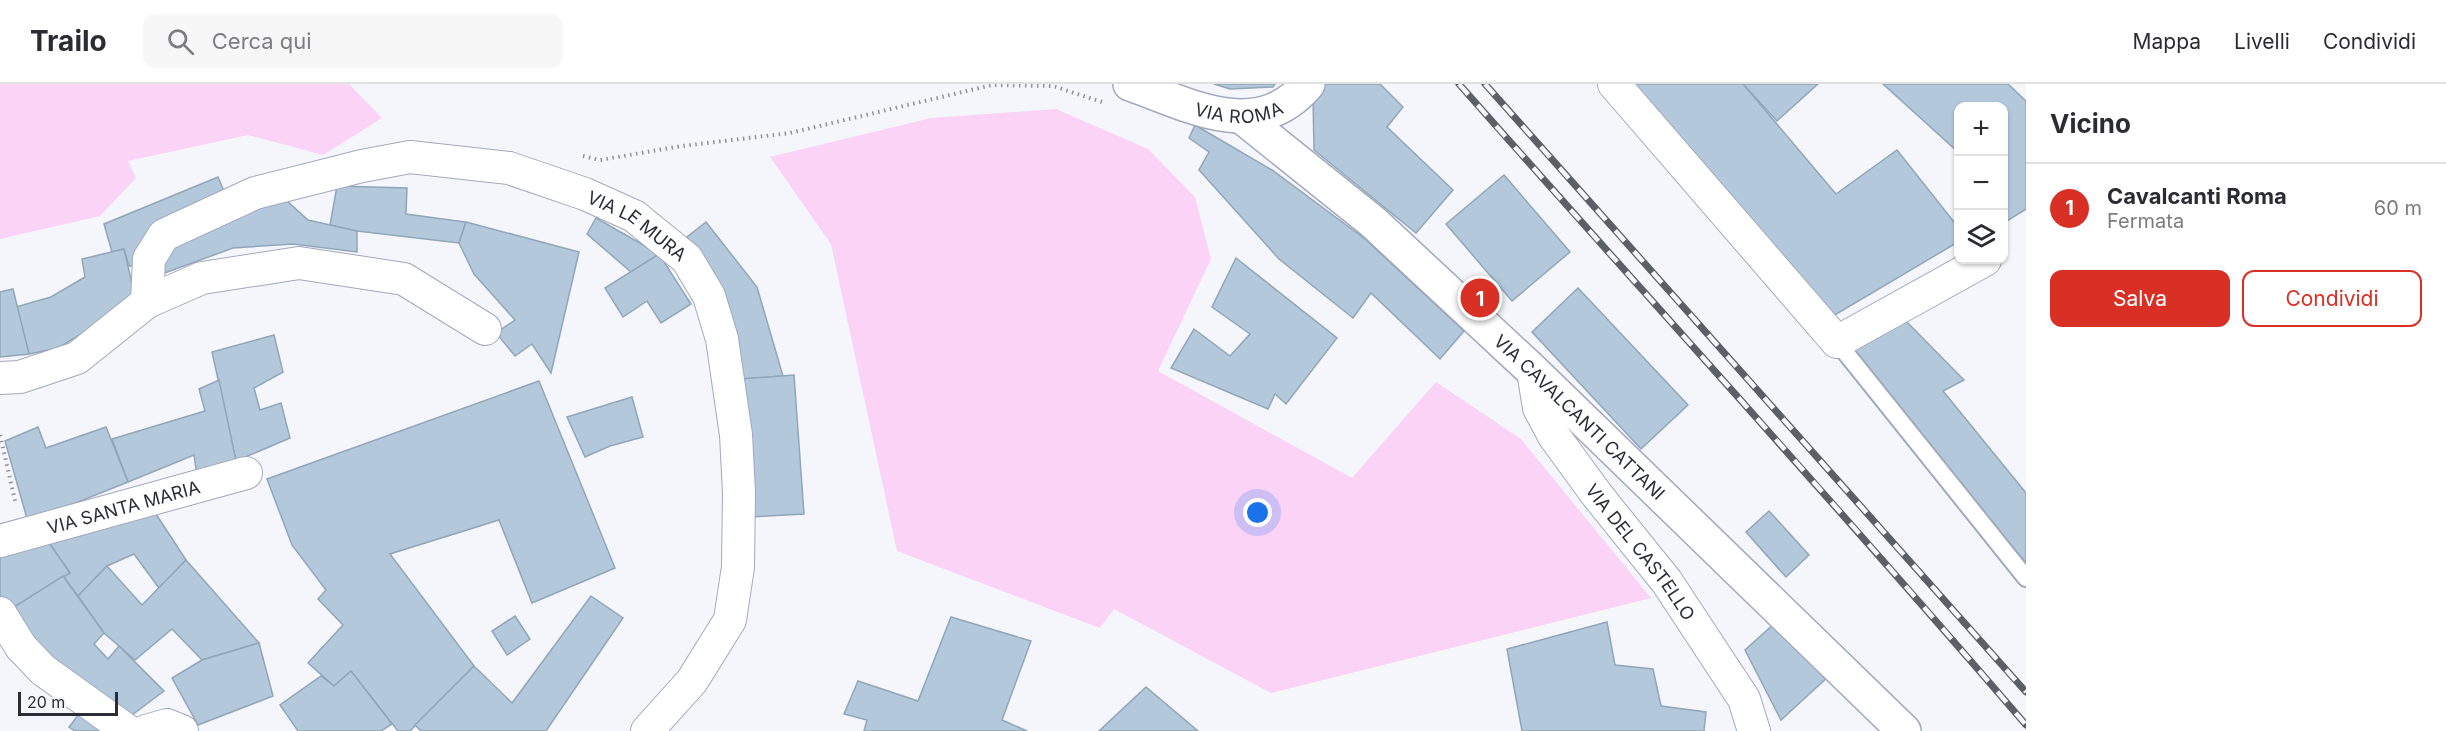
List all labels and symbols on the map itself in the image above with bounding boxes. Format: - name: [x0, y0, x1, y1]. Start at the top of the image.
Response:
- street label: VIA ROMA: [1193, 97, 1286, 127]
- street label: VIA LE MURA: [584, 186, 691, 265]
- pin: 1: [1460, 276, 1500, 320]
- street label: VIA CAVALCANTI CATTANI: [1490, 330, 1669, 504]
- street label: VIA SANTA MARIA: [45, 476, 202, 538]
- street label: VIA DEL CASTELLO: [1582, 479, 1700, 624]
- your location: [1243, 498, 1272, 527]
- scale bar: [18, 689, 118, 716]

